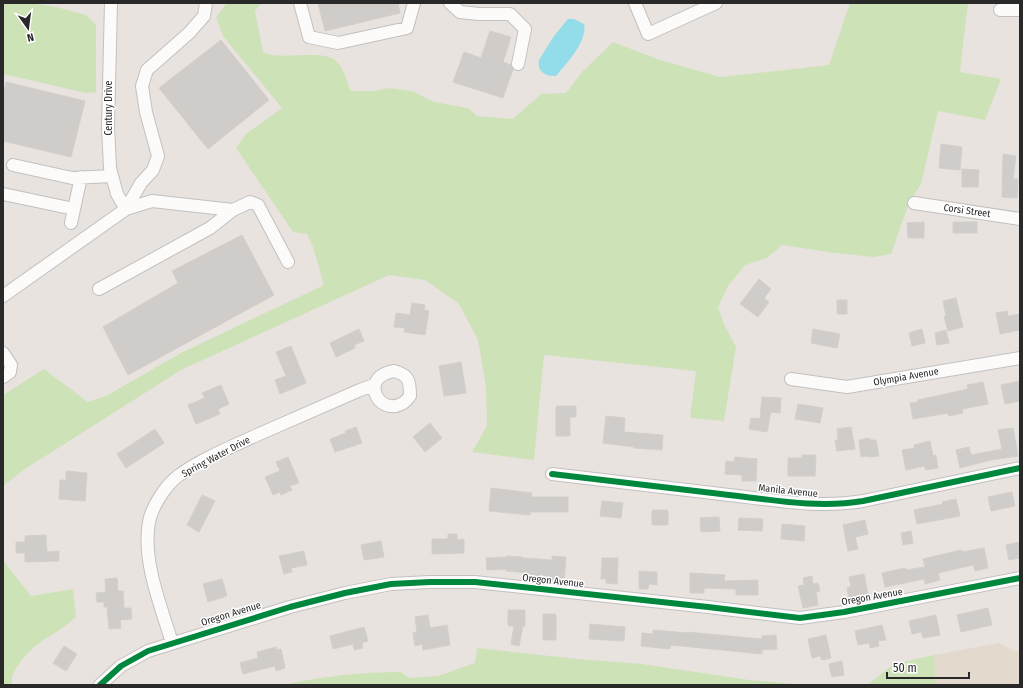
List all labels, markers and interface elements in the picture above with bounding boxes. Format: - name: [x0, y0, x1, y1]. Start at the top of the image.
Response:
- north arrow: [8, 8, 48, 48]
- text: N: [26, 30, 35, 44]
- street label: Century Drive: [103, 80, 115, 136]
- street label: Corsi Street: [943, 202, 992, 220]
- street label: Olympia Avenue: [872, 365, 940, 389]
- street label: Spring Water Drive: [180, 434, 252, 480]
- street label: Manila Avenue: [758, 482, 818, 500]
- street label: Oregon Avenue: [522, 572, 584, 590]
- street label: Oregon Avenue: [840, 586, 904, 608]
- street label: Oregon Avenue: [200, 599, 262, 629]
- scale bar: [887, 654, 969, 680]
- text: 50 m: [893, 661, 917, 675]

